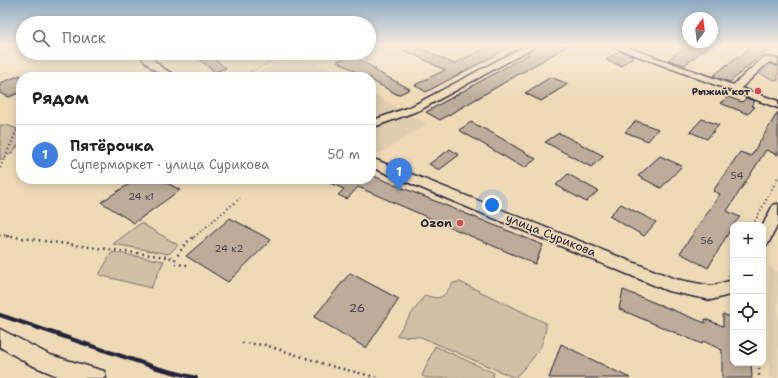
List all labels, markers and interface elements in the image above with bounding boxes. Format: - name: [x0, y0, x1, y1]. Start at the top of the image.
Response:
- north arrow: [682, 12, 718, 48]
- search box: [16, 16, 376, 60]
- icon: search: [30, 27, 52, 49]
- text: Поиск: [62, 28, 106, 48]
- place label: Рыжий кот: [692, 85, 750, 98]
- marker: Рыжий кот: [753, 86, 763, 96]
- text: Рядом: [32, 87, 89, 109]
- text: Пятёрочка: [70, 136, 154, 156]
- text: 1: [42, 146, 48, 163]
- text: 50 m: [327, 146, 360, 163]
- text: Супермаркет · улица Сурикова: [70, 156, 269, 173]
- pin: 1: [386, 158, 412, 191]
- house number: 54: [731, 169, 743, 182]
- house number: 24 к1: [128, 190, 154, 203]
- your location: [482, 195, 502, 215]
- street label: улица Сурикова: [504, 210, 599, 261]
- place label: Ozon: [420, 215, 452, 231]
- marker: Ozon: [455, 218, 465, 228]
- map controls: [730, 222, 766, 366]
- button: +: [730, 222, 766, 258]
- house number: 56: [701, 234, 713, 247]
- house number: 24 к2: [215, 242, 243, 255]
- button: −: [730, 258, 766, 294]
- button: locate: [730, 294, 766, 330]
- house number: 26: [349, 300, 365, 316]
- button: layers: [730, 330, 766, 366]

